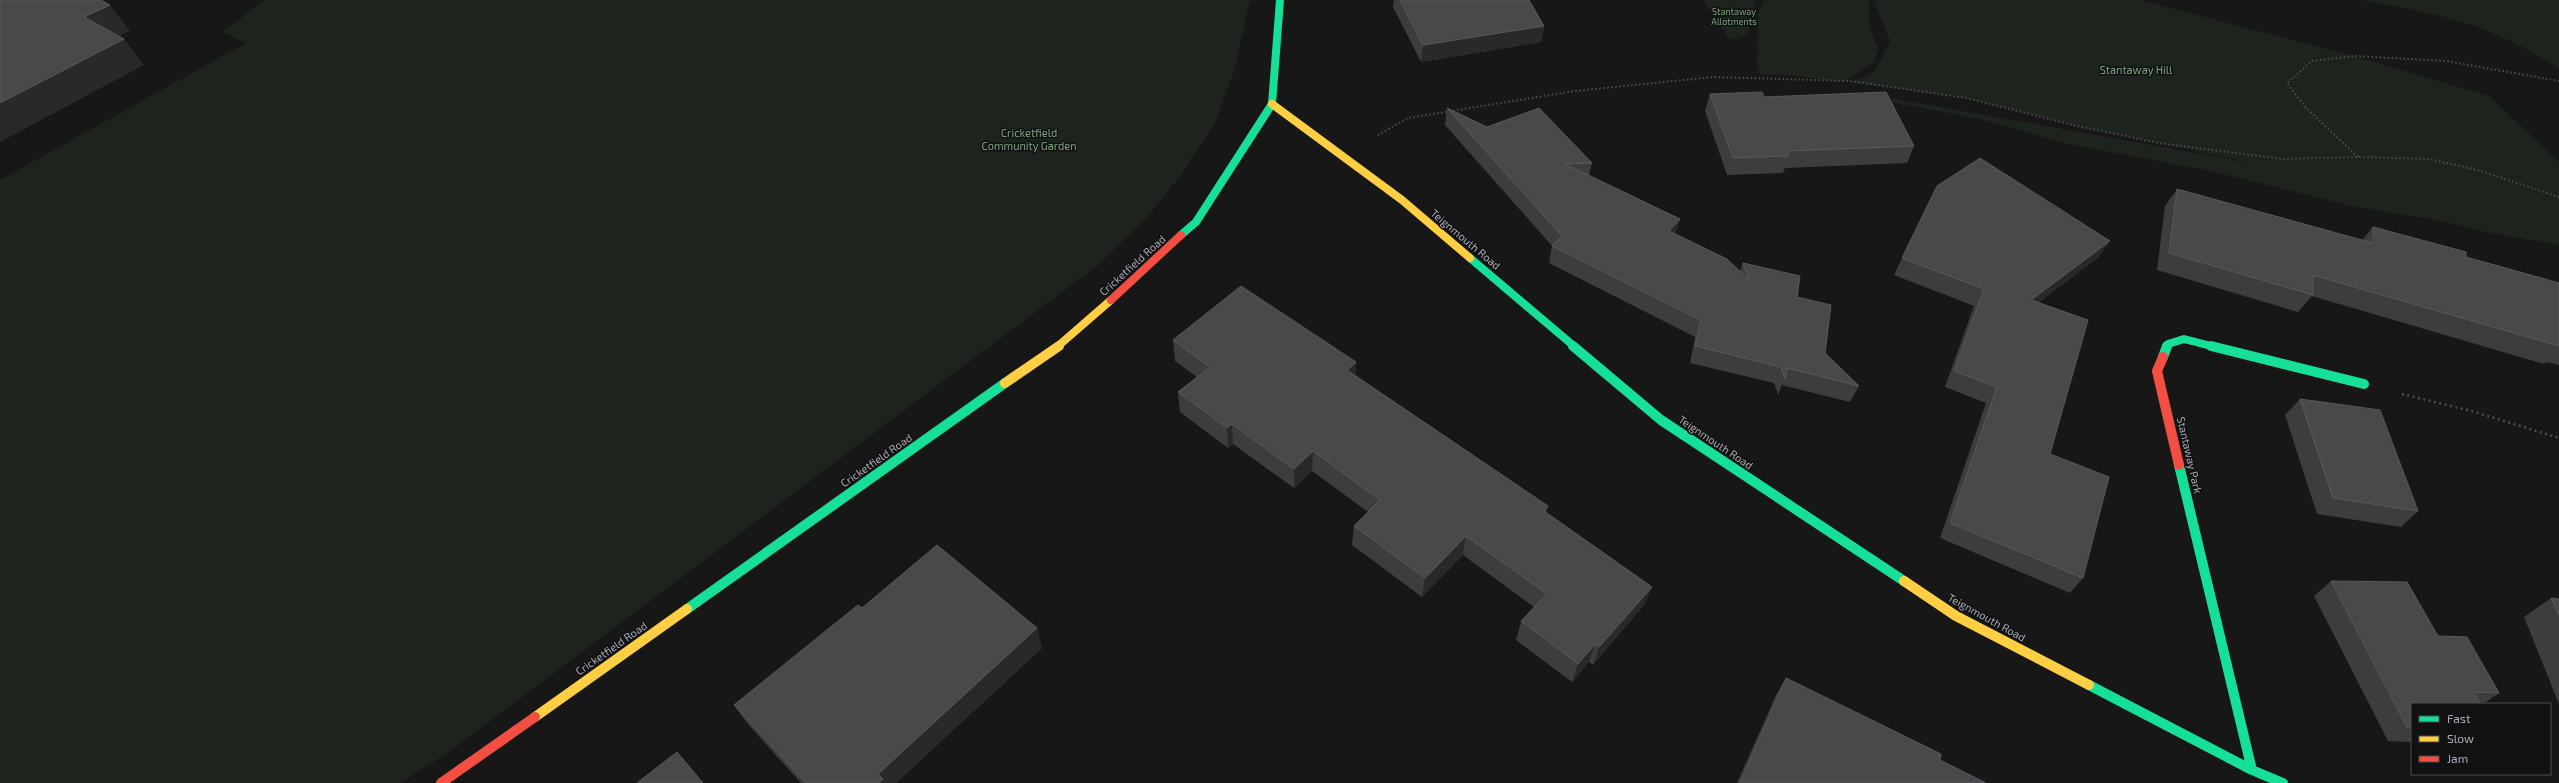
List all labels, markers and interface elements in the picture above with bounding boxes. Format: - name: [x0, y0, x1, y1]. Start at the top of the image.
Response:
- park label: Stantaway Allotments: [1711, 6, 1757, 27]
- park label: Stantaway Hill: [2100, 63, 2173, 76]
- park label: Cricketfield Community Garden: [981, 126, 1077, 152]
- street label: Teignmouth Road: [1429, 206, 1503, 272]
- street label: Cricketfield Road: [1096, 232, 1168, 298]
- street label: Teignmouth Road: [1676, 412, 1756, 472]
- street label: Stantaway Park: [2175, 415, 2205, 495]
- street label: Cricketfield Road: [838, 431, 914, 489]
- street label: Teignmouth Road: [1946, 590, 2028, 644]
- street label: Cricketfield Road: [573, 619, 649, 677]
- legend: [2411, 703, 2551, 775]
- text: Fast: [2447, 711, 2471, 725]
- text: Slow: [2447, 731, 2474, 745]
- text: Jam: [2447, 751, 2468, 765]

